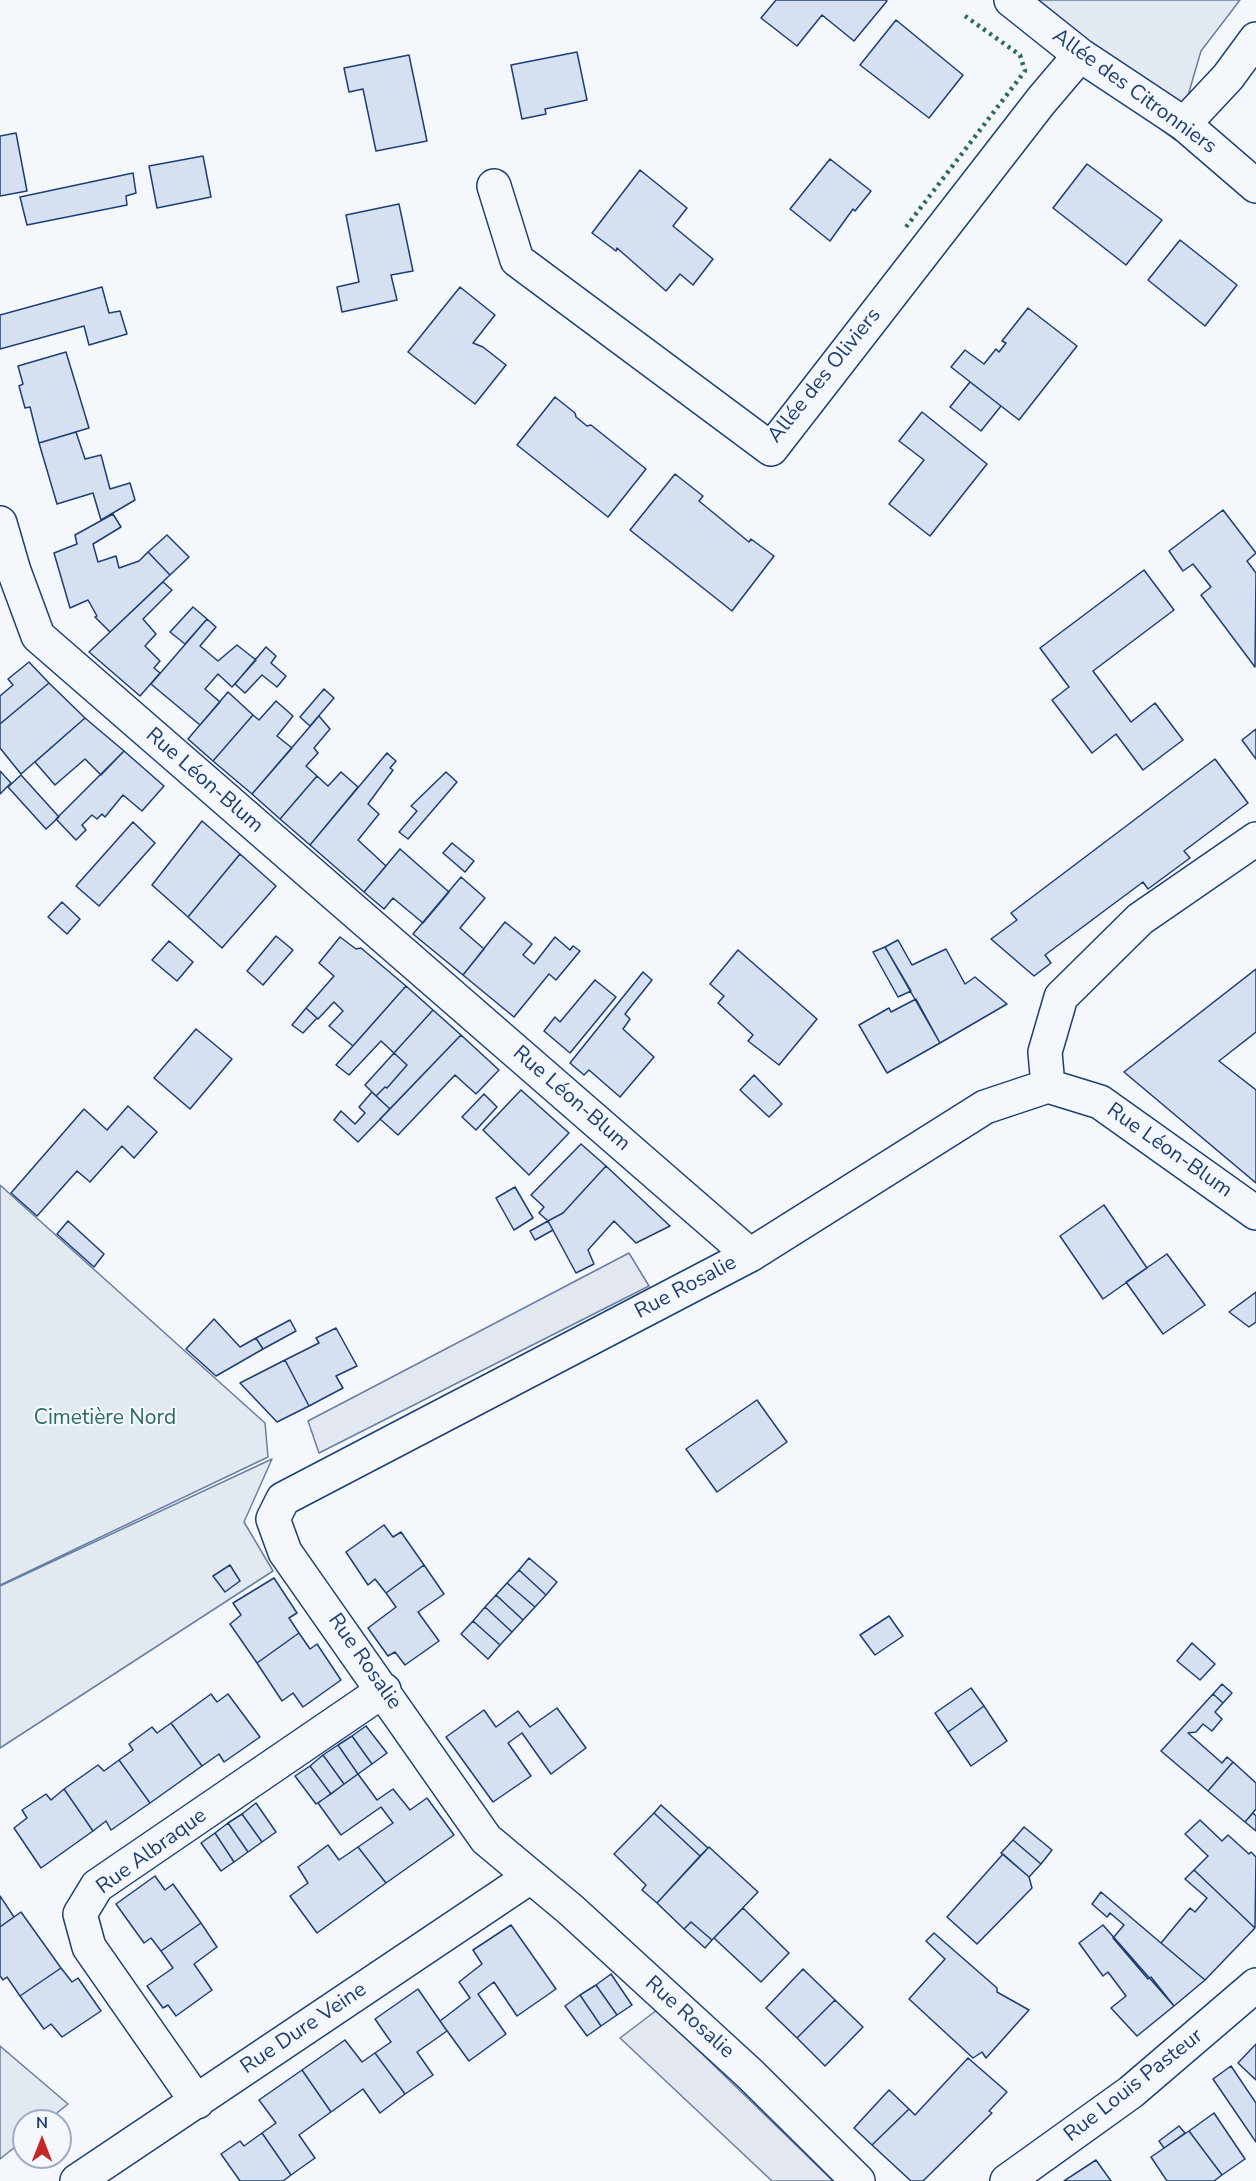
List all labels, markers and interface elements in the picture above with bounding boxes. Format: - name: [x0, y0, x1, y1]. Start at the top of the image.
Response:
- street label: Allée des Citronniers: [1047, 24, 1221, 160]
- street label: Allée des Oliviers: [763, 304, 887, 448]
- street label: Rue Léon-Blum: [140, 723, 268, 839]
- street label: Rue Léon-Blum: [507, 1041, 635, 1157]
- street label: Rue Léon-Blum: [1101, 1098, 1237, 1204]
- street label: Rue Rosalie: [631, 1251, 741, 1325]
- park label: Cimetière Nord: [34, 1406, 176, 1432]
- street label: Rue Rosalie: [322, 1609, 406, 1715]
- street label: Rue Albraque: [92, 1804, 212, 1900]
- street label: Rue Rosalie: [639, 1971, 739, 2065]
- street label: Rue Dure Veine: [236, 1978, 372, 2080]
- street label: Rue Louis Pasteur: [1060, 2024, 1208, 2148]
- north arrow: [12, 2109, 72, 2169]
- text: N: [36, 2112, 48, 2134]

